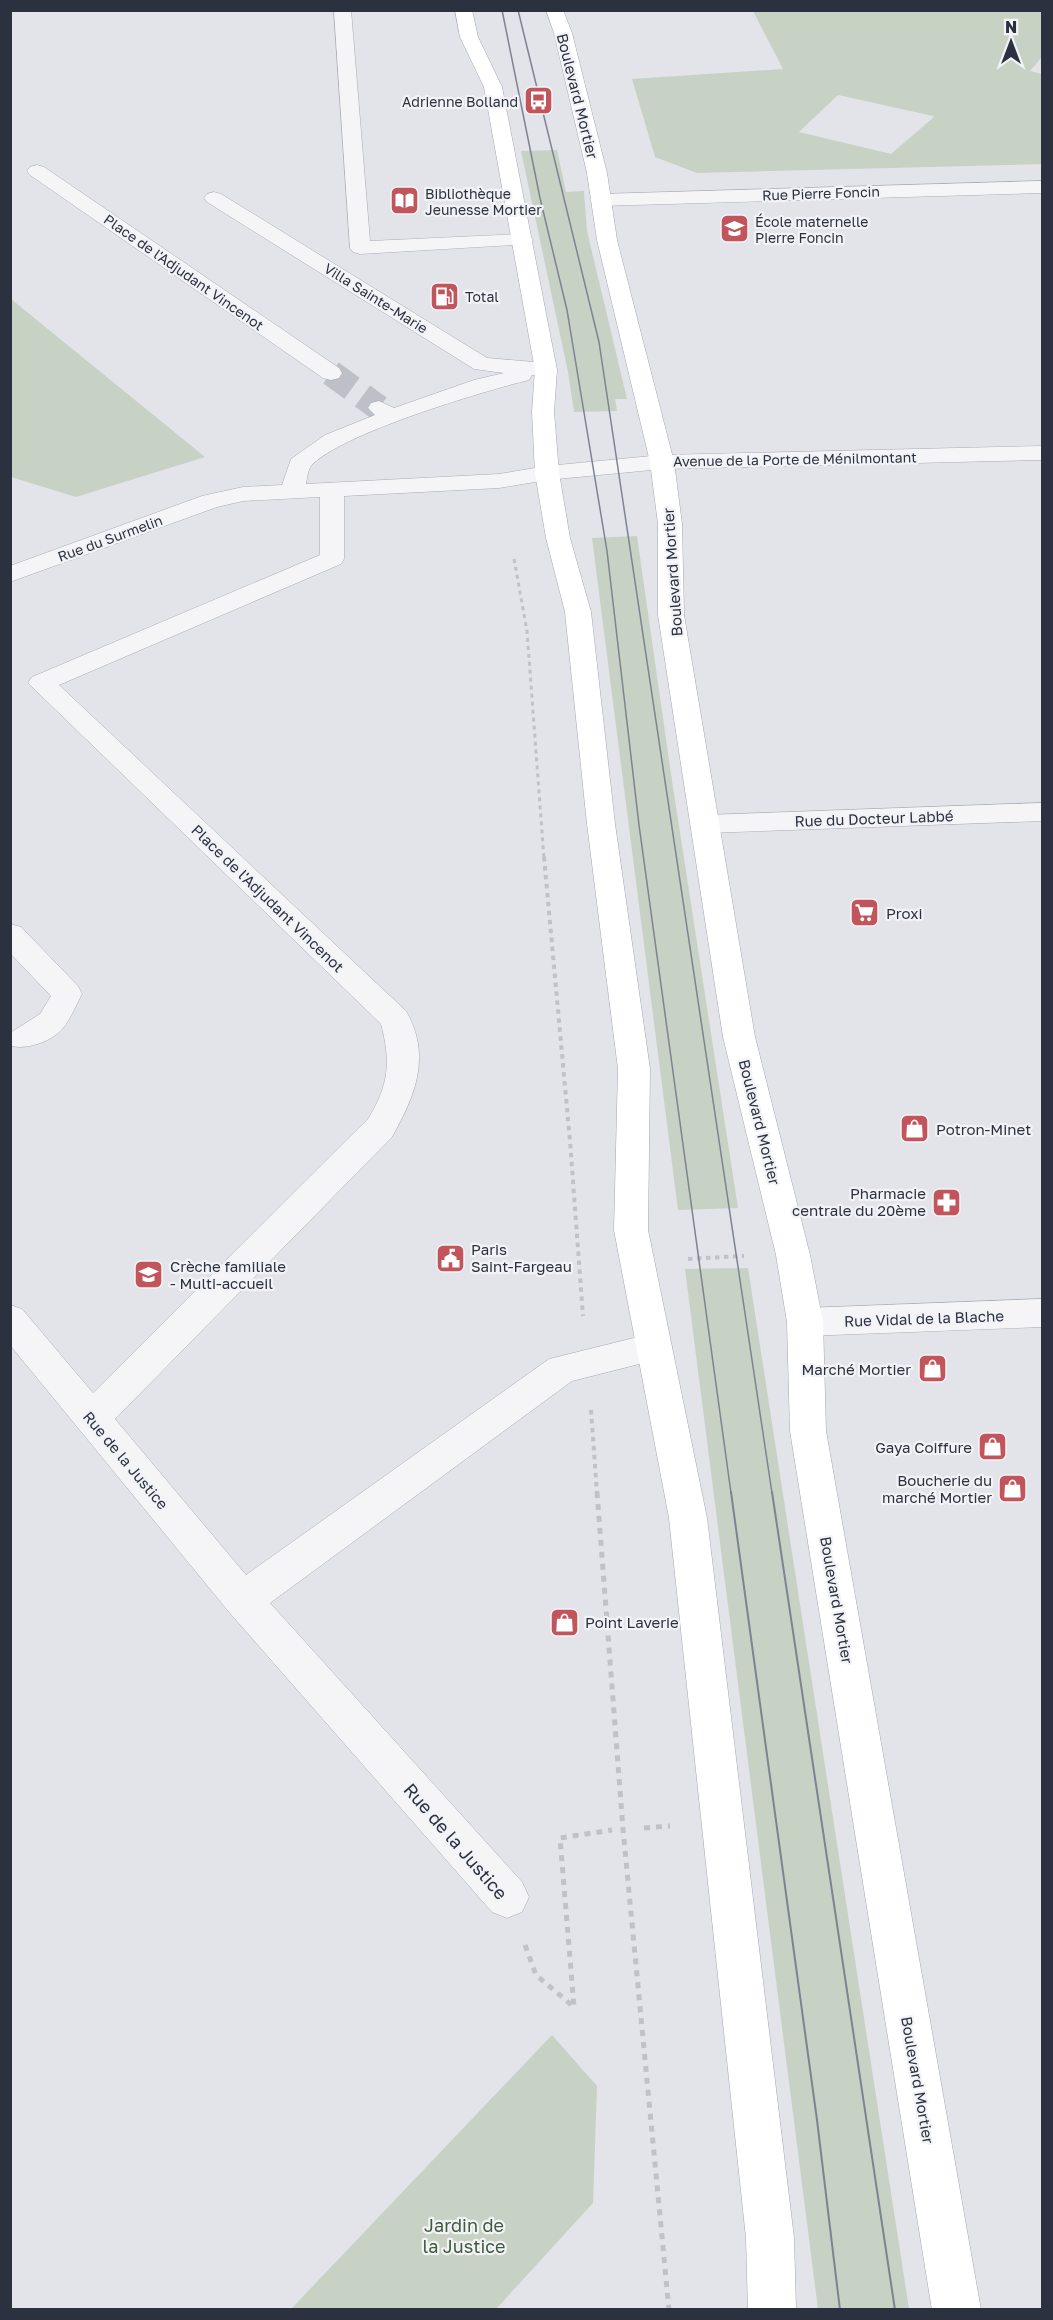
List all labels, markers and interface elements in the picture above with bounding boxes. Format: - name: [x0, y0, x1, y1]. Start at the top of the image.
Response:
- north arrow: [981, 12, 1041, 72]
- text: N: [1005, 17, 1017, 37]
- street label: Boulevard Mortier: [554, 31, 602, 161]
- bus stop icon: Adrienne Bolland: [523, 85, 555, 117]
- place label: Adrienne Bolland: [402, 93, 518, 110]
- street label: Rue Pierre Foncin: [762, 182, 880, 204]
- library icon: Bibliothèque Jeunesse Mortier: [388, 185, 420, 217]
- place label: Bibliothèque Jeunesse Mortier: [425, 185, 542, 218]
- street label: Place de l'Adjudant Vincenot: [101, 210, 267, 334]
- school or university icon: École maternelle Pierre Foncin: [718, 213, 750, 245]
- place label: École maternelle Pierre Foncin: [755, 213, 868, 246]
- street label: Villa Sainte-Marie: [321, 259, 431, 337]
- fuel station icon: Total: [428, 280, 460, 312]
- place label: Total: [465, 288, 499, 305]
- street label: Avenue de la Porte de Ménilmontant: [673, 448, 917, 470]
- street label: Boulevard Mortier: [659, 507, 685, 637]
- street label: Rue du Surmelin: [55, 511, 165, 565]
- street label: Rue du Docteur Labbé: [794, 806, 954, 830]
- street label: Place de l'Adjudant Vincenot: [188, 820, 348, 976]
- supermarket icon: Proxi: [849, 897, 881, 929]
- place label: Proxi: [886, 904, 923, 922]
- street label: Boulevard Mortier: [736, 1057, 784, 1187]
- shop icon: Potron-Minet: [899, 1113, 931, 1145]
- place label: Potron-Minet: [936, 1120, 1031, 1138]
- place label: Pharmacie centrale du 20ème: [792, 1184, 926, 1219]
- pharmacy icon: Pharmacie centrale du 20ème: [931, 1186, 963, 1218]
- place label: Paris Saint-Fargeau: [471, 1240, 572, 1275]
- public building icon: Paris Saint-Fargeau: [434, 1242, 466, 1274]
- place label: Crèche familiale - Multi-accueil: [170, 1257, 286, 1292]
- school or university icon: Crèche familiale - Multi-accueil: [133, 1259, 165, 1291]
- street label: Rue Vidal de la Blache: [844, 1306, 1004, 1330]
- shop icon: Marché Mortier: [916, 1353, 948, 1385]
- place label: Marché Mortier: [801, 1360, 911, 1378]
- street label: Rue de la Justice: [80, 1407, 172, 1513]
- shop icon: Gaya Coiffure: [977, 1431, 1009, 1463]
- place label: Gaya Coiffure: [875, 1438, 972, 1456]
- place label: Boucherie du marché Mortier: [882, 1471, 992, 1506]
- shop icon: Boucherie du marché Mortier: [997, 1473, 1029, 1505]
- street label: Boulevard Mortier: [817, 1535, 857, 1665]
- shop icon: Point Laverie: [548, 1606, 580, 1638]
- place label: Point Laverie: [585, 1613, 679, 1631]
- street label: Rue de la Justice: [400, 1778, 512, 1904]
- street label: Boulevard Mortier: [898, 2015, 938, 2145]
- park label: Jardin de la Justice: [422, 2214, 506, 2257]

